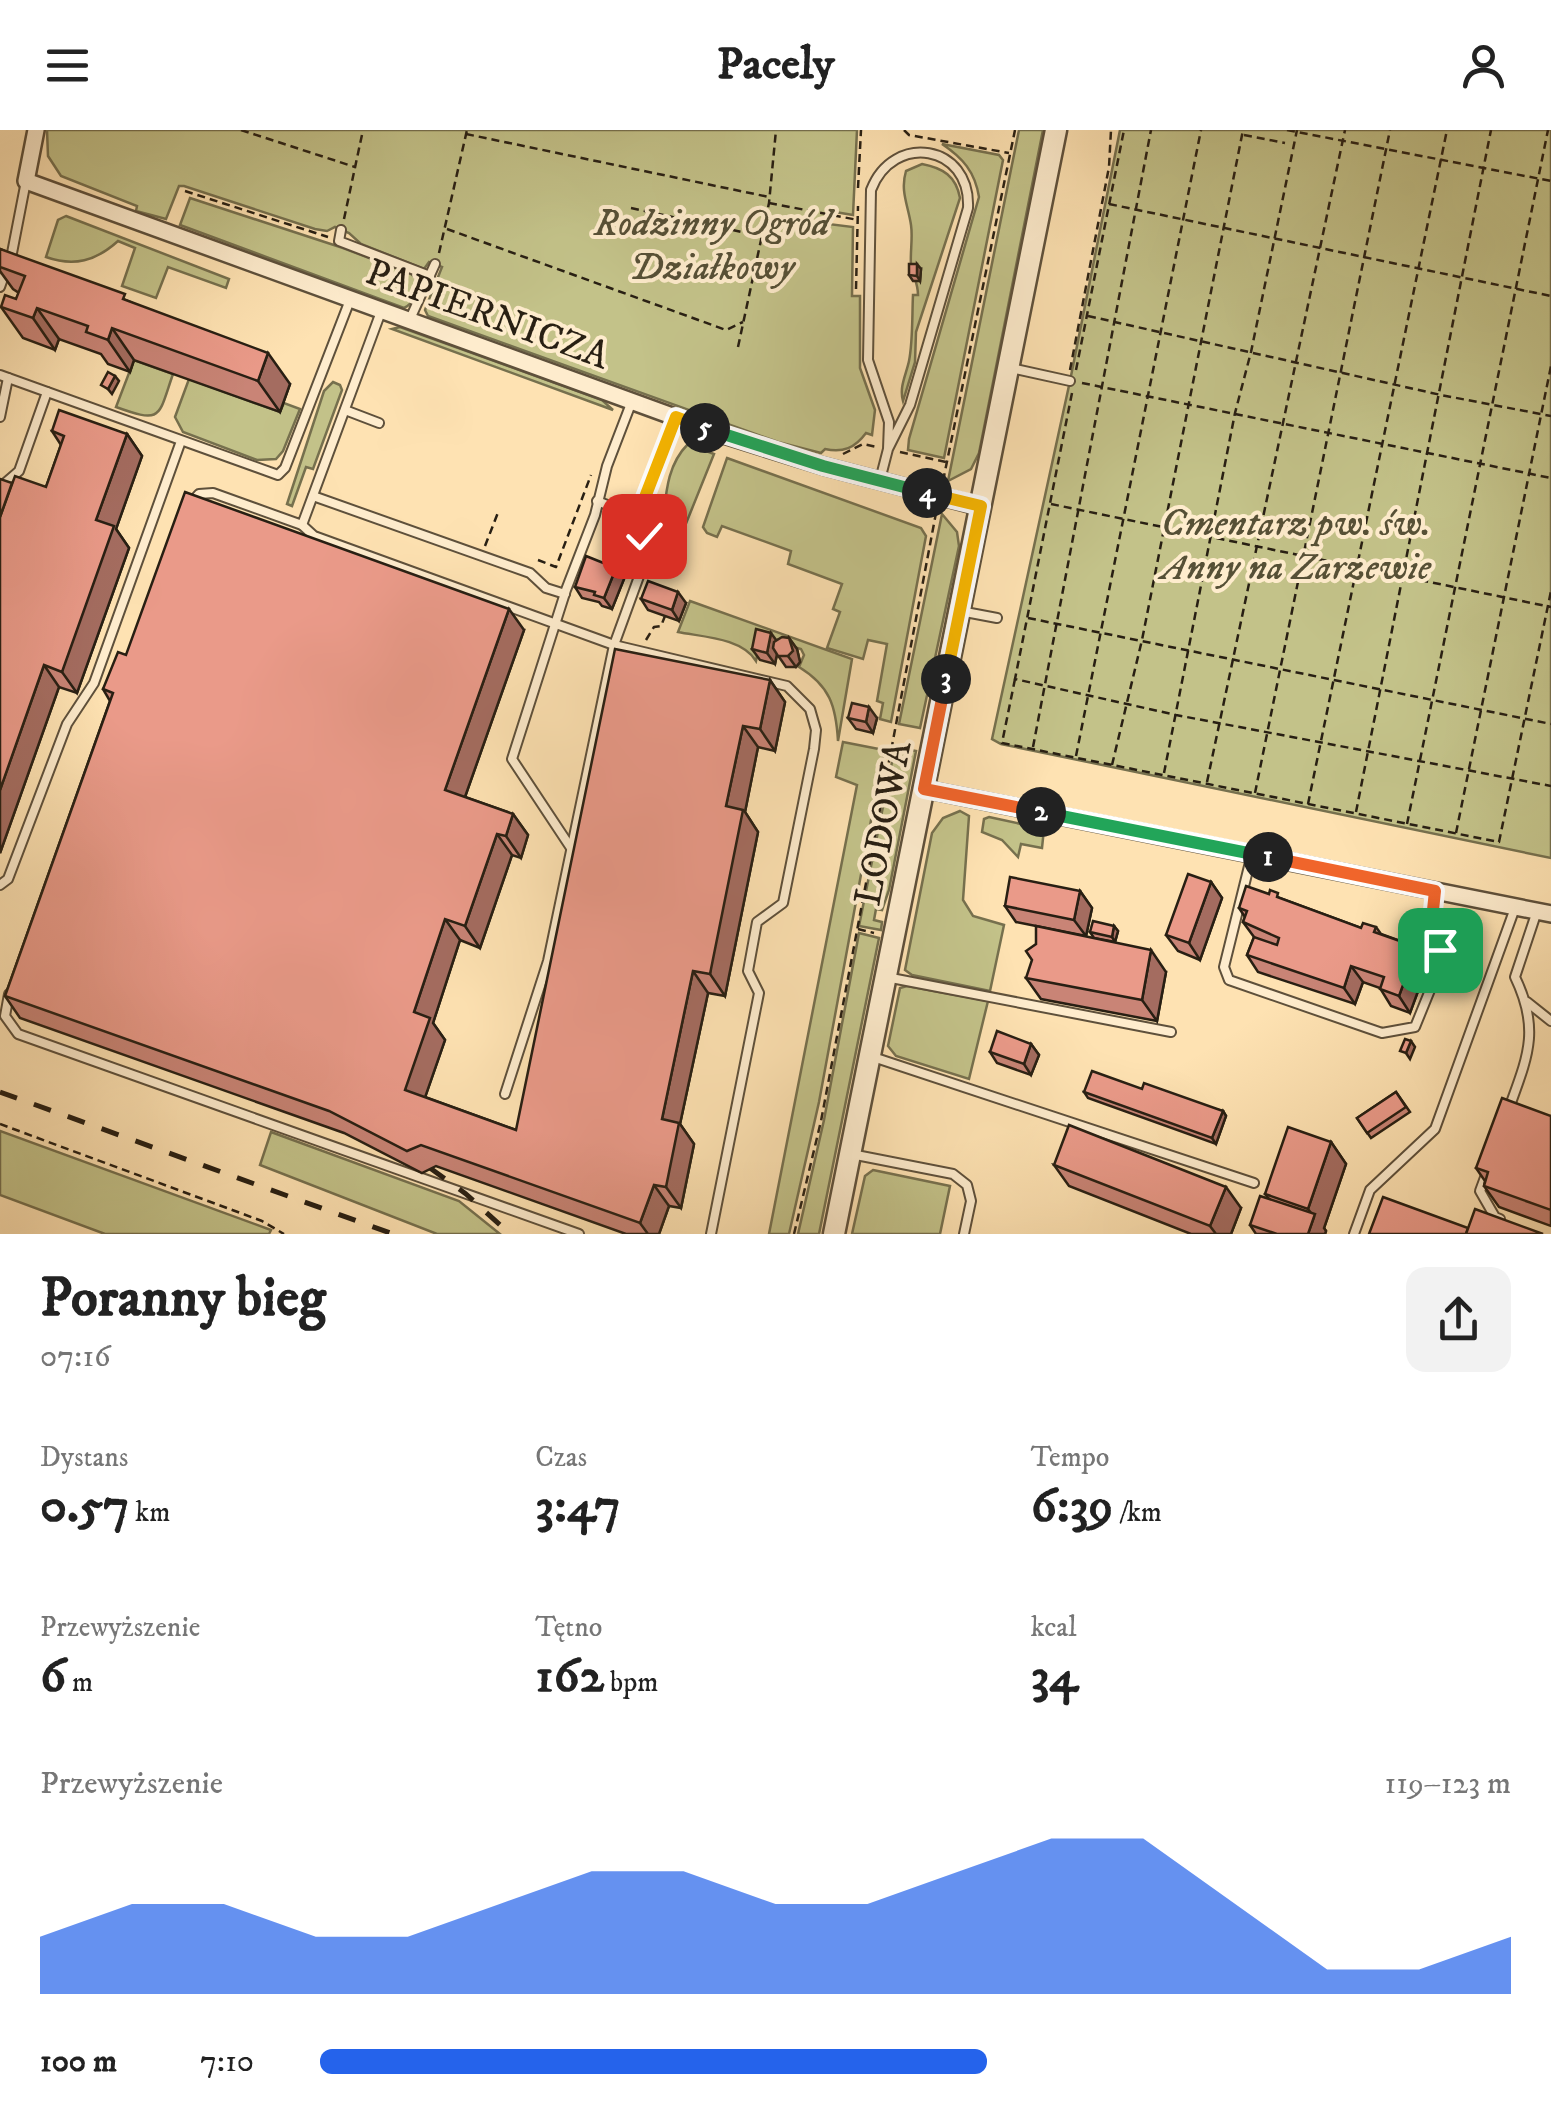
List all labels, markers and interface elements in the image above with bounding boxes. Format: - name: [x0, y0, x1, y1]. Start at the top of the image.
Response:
- text: Pacely: [717, 37, 834, 93]
- icon: menu: [40, 38, 95, 93]
- icon: person: [1456, 38, 1511, 93]
- park label: Rodzinny Ogród Działkowy: [593, 200, 835, 292]
- street label: PAPIERNICZA: [359, 249, 616, 381]
- pin: 5: [680, 403, 730, 453]
- text: 5: [698, 410, 712, 445]
- pin: 4: [902, 468, 952, 518]
- text: 4: [919, 475, 935, 510]
- pin: [602, 494, 687, 579]
- park label: Cmentarz pw. św. Anny na Zarzewie: [1157, 500, 1432, 592]
- icon: check: [617, 509, 672, 564]
- pin: 3: [921, 654, 971, 704]
- text: 3: [941, 661, 951, 696]
- street label: LODOWA: [845, 736, 924, 910]
- pin: 2: [1016, 787, 1066, 837]
- text: 2: [1034, 794, 1048, 829]
- pin: 1: [1243, 832, 1293, 882]
- text: 1: [1263, 839, 1273, 874]
- pin: [1398, 908, 1483, 993]
- icon: arrive: [1413, 923, 1468, 978]
- text: Poranny bieg: [40, 1265, 326, 1334]
- button: share: [1406, 1267, 1511, 1372]
- text: 07:16: [40, 1337, 111, 1377]
- text: Dystans: [40, 1440, 128, 1475]
- text: Czas: [535, 1440, 587, 1475]
- text: Tempo: [1031, 1440, 1109, 1475]
- text: 0.57: [40, 1475, 129, 1538]
- text: 3:47: [535, 1475, 621, 1538]
- text: 6:39: [1031, 1475, 1113, 1538]
- text: km: [129, 1495, 170, 1530]
- text: /km: [1113, 1495, 1162, 1530]
- text: Przewyższenie: [40, 1610, 200, 1645]
- text: Tętno: [535, 1610, 602, 1645]
- text: kcal: [1031, 1610, 1077, 1645]
- text: 6: [40, 1645, 66, 1708]
- text: 162: [535, 1645, 604, 1708]
- text: 34: [1031, 1645, 1078, 1708]
- text: m: [66, 1665, 93, 1700]
- text: bpm: [604, 1665, 658, 1700]
- text: Przewyższenie: [40, 1764, 223, 1804]
- text: 119–123 m: [1384, 1764, 1511, 1804]
- text: 100 m: [40, 2042, 117, 2082]
- text: 7:10: [200, 2042, 254, 2082]

